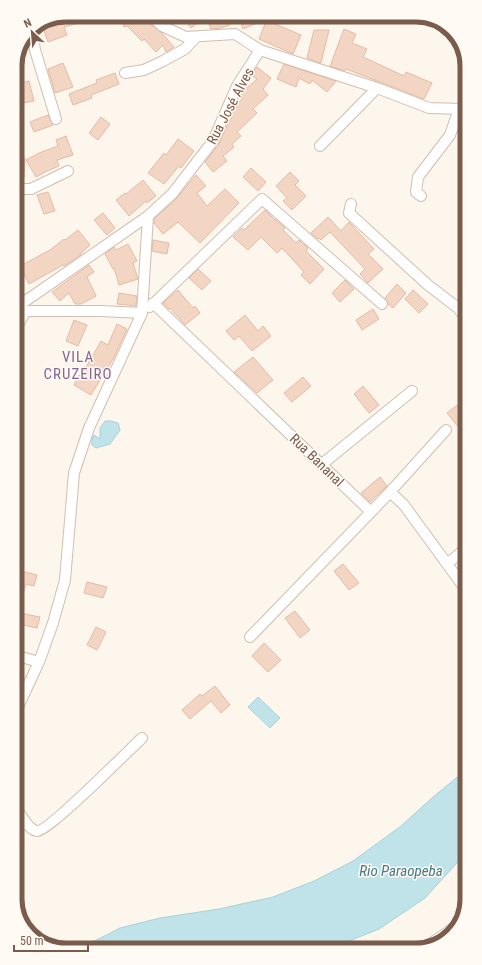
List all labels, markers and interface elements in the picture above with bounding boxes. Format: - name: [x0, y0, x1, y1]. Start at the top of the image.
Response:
- north arrow: [12, 12, 52, 52]
- text: N: [22, 16, 34, 31]
- street label: Rua José Alves: [203, 65, 257, 147]
- district label: VILA CRUZEIRO: [44, 348, 112, 383]
- street label: Rua Bananal: [287, 430, 347, 490]
- water label: Rio Paraopeba: [359, 862, 443, 880]
- scale bar: [14, 927, 88, 953]
- text: 50 m: [20, 934, 44, 948]

